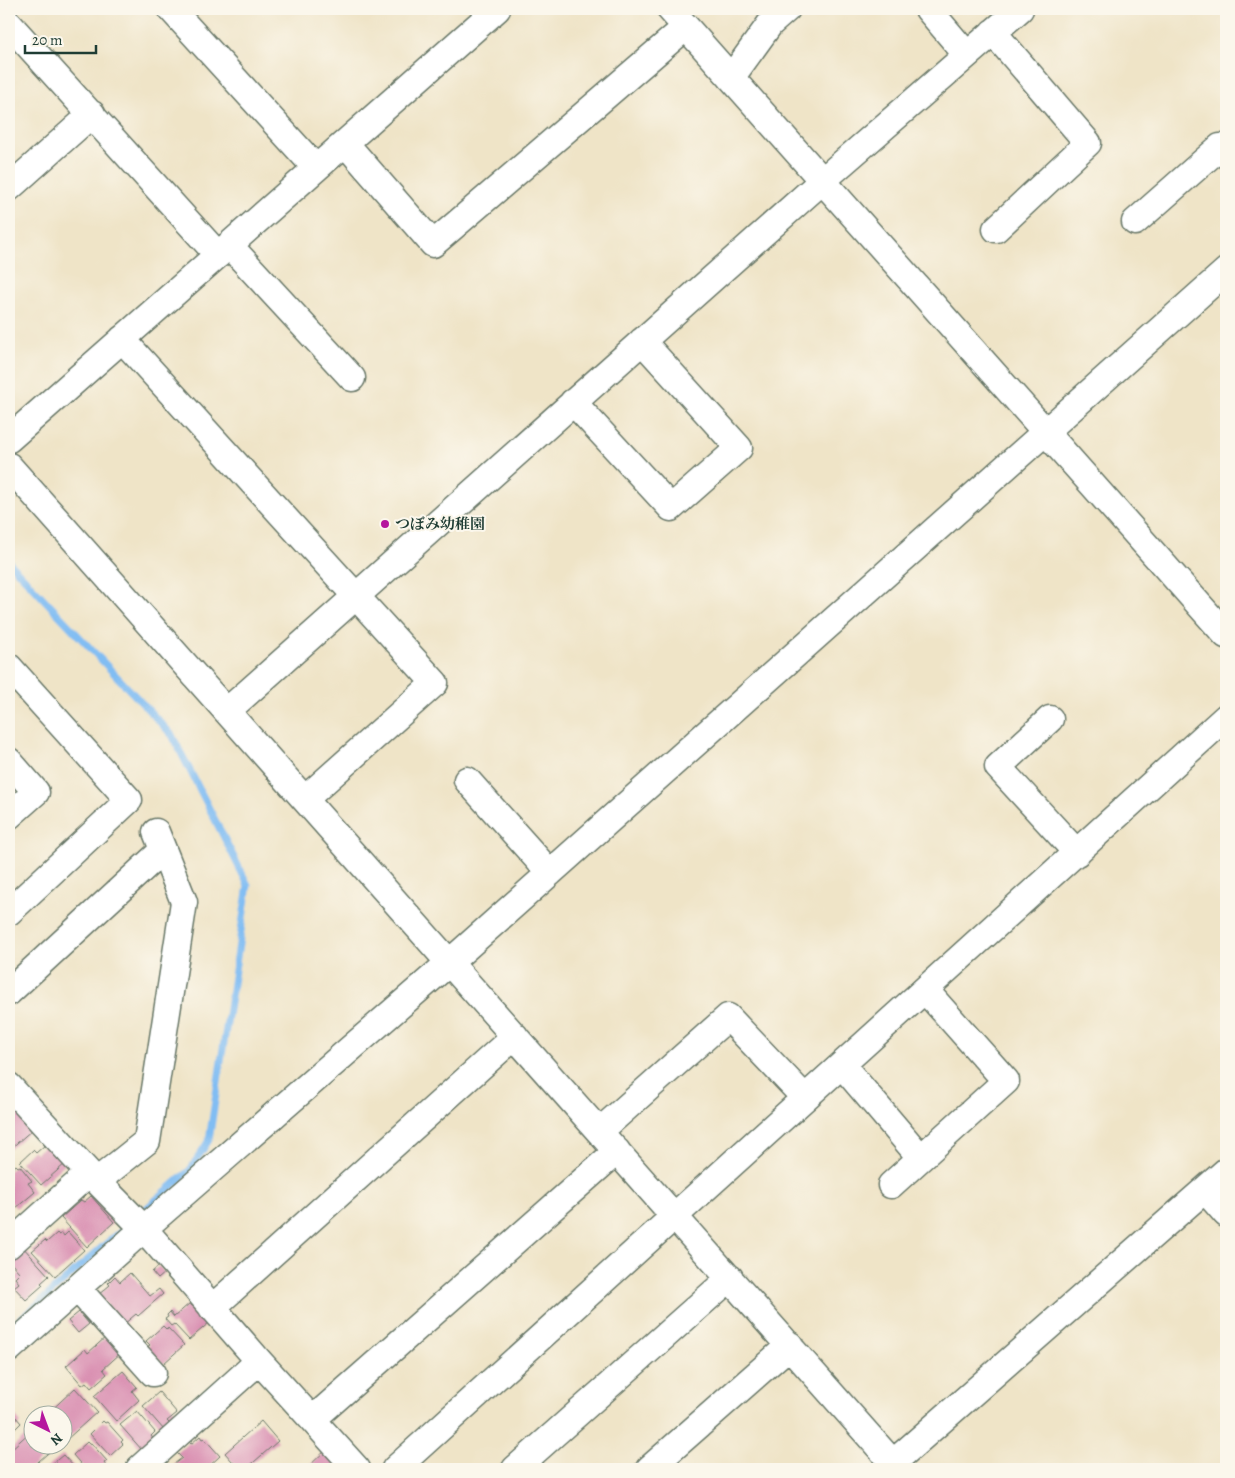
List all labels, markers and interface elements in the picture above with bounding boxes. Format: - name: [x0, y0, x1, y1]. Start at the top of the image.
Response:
- scale bar: [25, 22, 96, 54]
- text: 20 m: [32, 30, 63, 50]
- place label: つぼみ幼稚園: [395, 514, 485, 534]
- marker: つぼみ幼稚園: [379, 518, 391, 530]
- north arrow: [22, 1406, 72, 1456]
- text: N: [46, 1429, 67, 1450]

